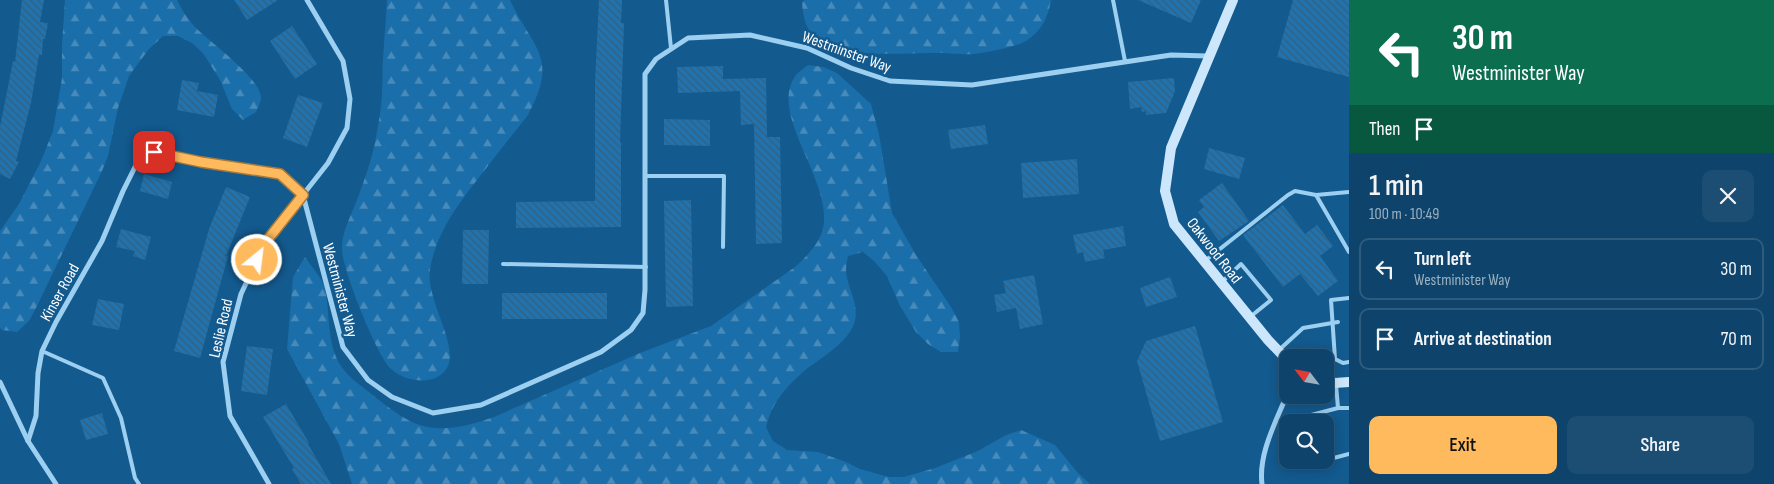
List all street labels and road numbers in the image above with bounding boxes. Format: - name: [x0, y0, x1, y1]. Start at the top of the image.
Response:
- street label: Westminster Way: [799, 27, 894, 77]
- street label: Oakwood Road: [1182, 214, 1245, 288]
- street label: Westminister Way: [318, 241, 361, 339]
- street label: Kinser Road: [37, 261, 84, 325]
- street label: Leslie Road: [205, 297, 237, 360]

